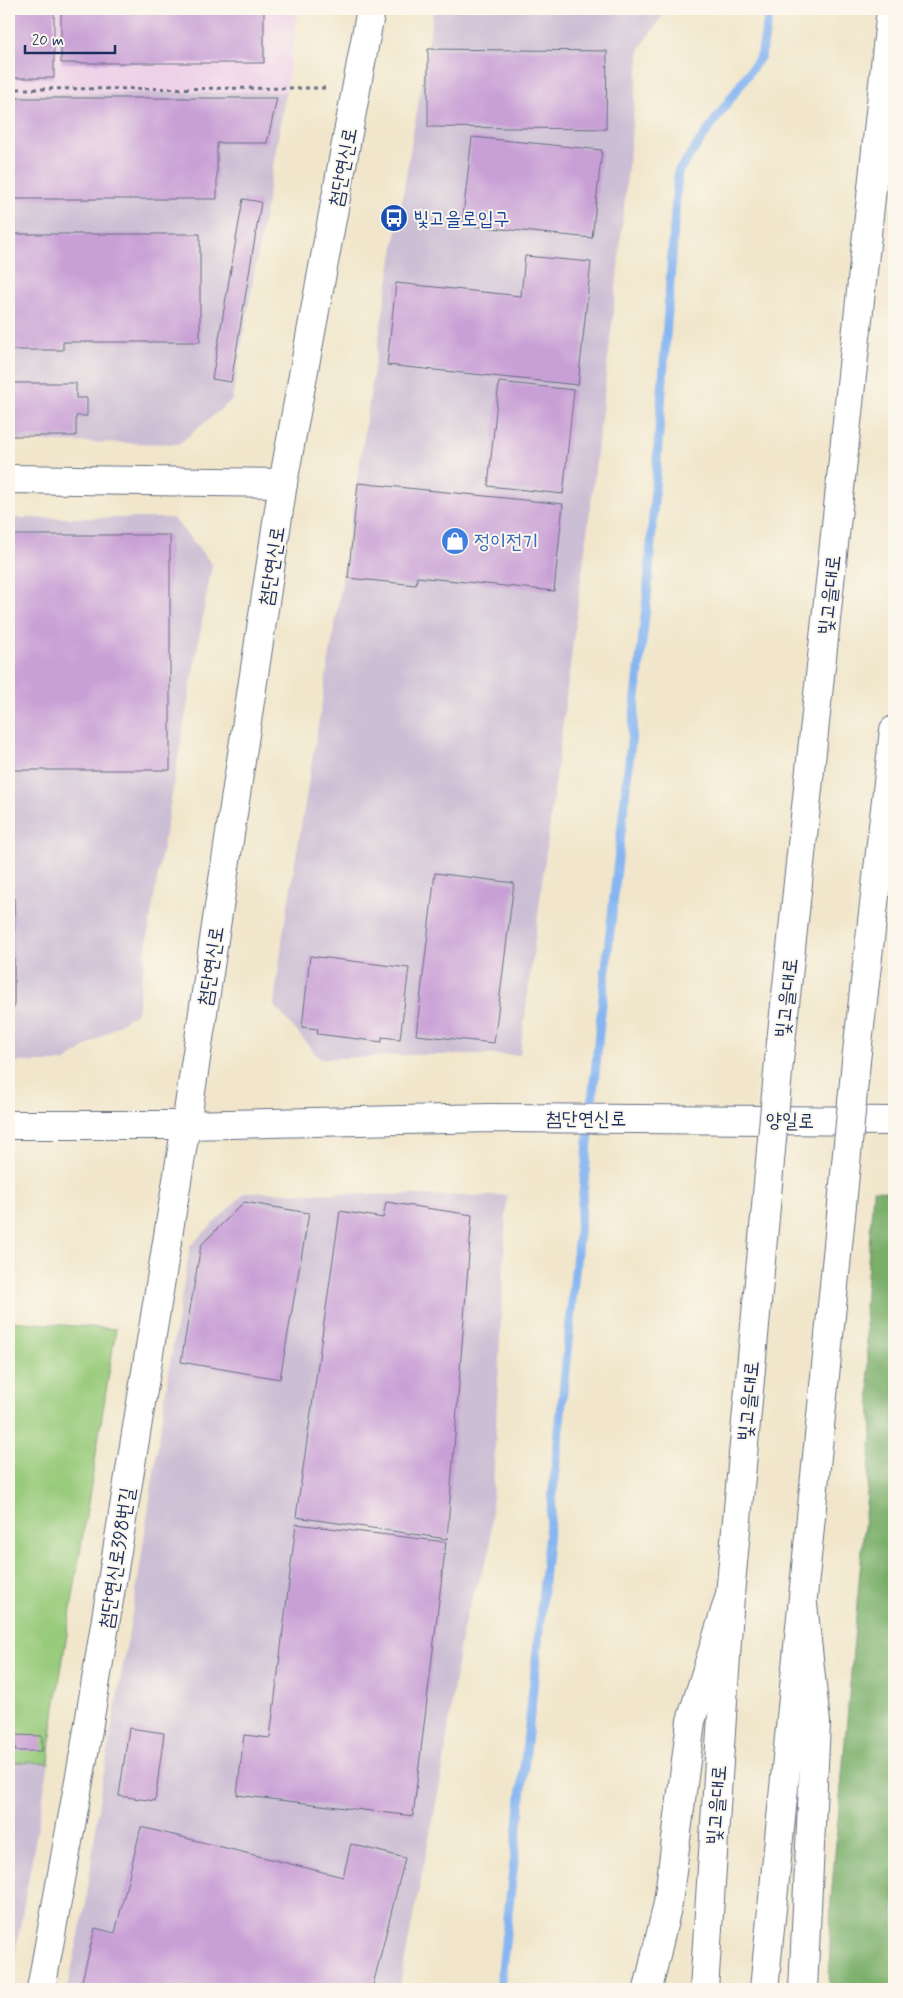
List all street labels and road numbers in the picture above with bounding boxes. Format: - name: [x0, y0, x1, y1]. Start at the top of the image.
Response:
- street label: 첨단연신로: [323, 125, 364, 209]
- street label: 첨단연신로: [253, 524, 292, 608]
- street label: 빛고을대로: [813, 554, 848, 637]
- street label: 첨단연신로: [192, 924, 231, 1008]
- street label: 빛고을대로: [770, 957, 805, 1040]
- street label: 첨단연신로: [546, 1106, 626, 1133]
- street label: 양일로: [766, 1108, 814, 1135]
- street label: 빛고을대로: [733, 1360, 766, 1442]
- street label: 첨단연신로398번길: [93, 1486, 142, 1631]
- street label: 빛고을대로: [701, 1764, 734, 1846]

